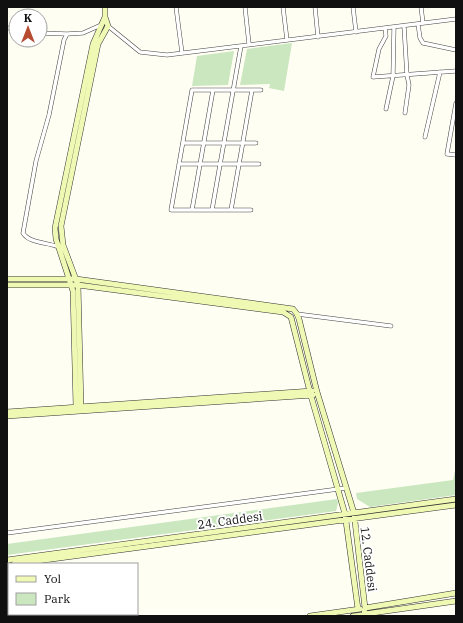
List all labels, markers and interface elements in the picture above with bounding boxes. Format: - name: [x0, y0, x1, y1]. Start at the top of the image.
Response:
- north arrow: [8, 8, 48, 48]
- text: K: [24, 11, 33, 25]
- street label: 24. Caddesi: [197, 508, 264, 532]
- street label: 12. Caddesi: [358, 526, 380, 593]
- legend: [8, 563, 138, 615]
- text: Yol: [44, 571, 62, 586]
- text: Park: [44, 591, 70, 606]

